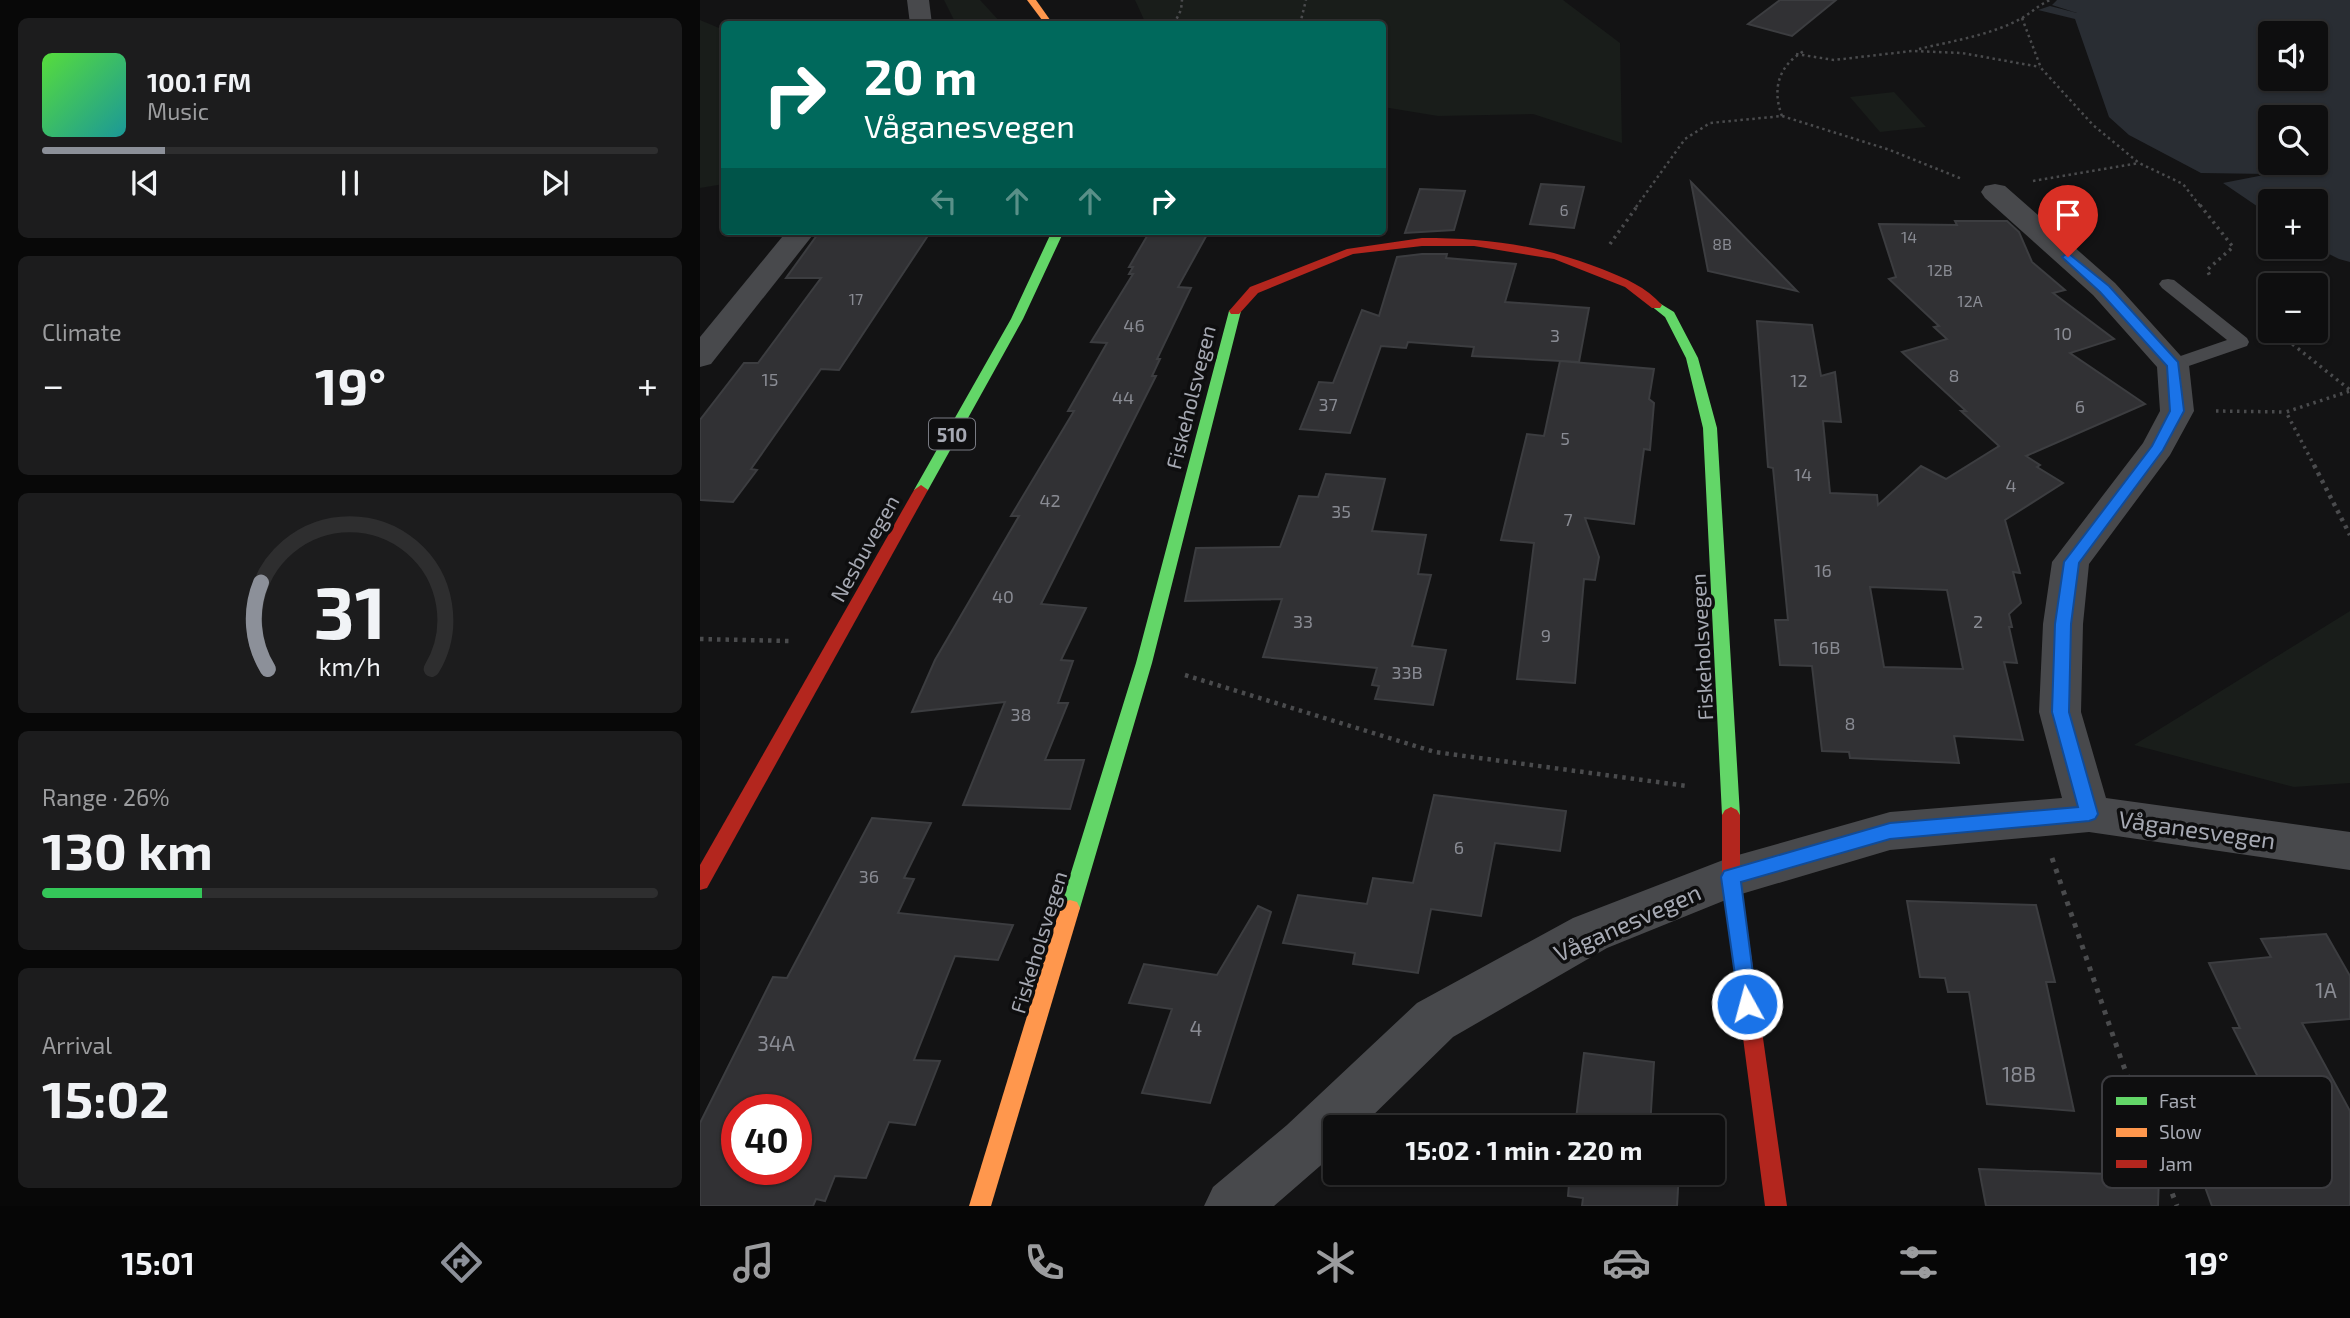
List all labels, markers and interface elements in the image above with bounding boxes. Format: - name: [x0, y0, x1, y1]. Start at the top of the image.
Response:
- map controls: [2258, 21, 2328, 343]
- button: sound: [2258, 21, 2328, 91]
- text: 20 m: [864, 46, 977, 105]
- icon: right: [749, 49, 840, 140]
- text: 100.1 FM: [147, 66, 251, 97]
- text: Music: [147, 97, 209, 125]
- button: search: [2258, 105, 2328, 175]
- text: Våganesvegen: [864, 106, 1075, 144]
- icon: previous: [126, 164, 164, 202]
- icon: pause: [331, 164, 369, 202]
- icon: next: [536, 164, 574, 202]
- icon: left: [925, 182, 963, 220]
- icon: ahead: [998, 182, 1036, 220]
- icon: ahead: [1071, 182, 1109, 220]
- icon: right: [1144, 182, 1182, 220]
- pin: [2038, 185, 2098, 257]
- button: +: [2258, 189, 2328, 259]
- icon: arrive: [2049, 196, 2087, 234]
- house number: 6: [1559, 200, 1569, 219]
- house number: 14: [1901, 227, 1917, 246]
- house number: 8B: [1712, 234, 1732, 253]
- house number: 12B: [1927, 260, 1953, 279]
- button: −: [2258, 273, 2328, 343]
- house number: 17: [849, 289, 863, 308]
- house number: 12A: [1957, 291, 1983, 310]
- house number: 46: [1123, 314, 1145, 336]
- text: Climate: [42, 318, 122, 346]
- house number: 10: [2054, 322, 2072, 344]
- street label: Fiskeholsvegen: [1160, 323, 1220, 471]
- house number: 3: [1550, 324, 1560, 346]
- text: 19°: [315, 353, 386, 415]
- text: −: [42, 361, 64, 407]
- text: +: [637, 361, 658, 407]
- house number: 8: [1949, 364, 1959, 386]
- house number: 15: [762, 368, 778, 390]
- house number: 12: [1790, 369, 1808, 391]
- house number: 44: [1112, 386, 1134, 408]
- house number: 37: [1318, 393, 1338, 415]
- house number: 6: [2075, 395, 2085, 417]
- road number: 510: [929, 418, 975, 449]
- house number: 5: [1560, 427, 1570, 449]
- house number: 14: [1794, 463, 1812, 485]
- house number: 4: [2005, 474, 2017, 496]
- house number: 42: [1039, 489, 1061, 511]
- street label: Nesbuvegen: [824, 490, 904, 606]
- house number: 35: [1331, 500, 1351, 522]
- house number: 7: [1563, 508, 1573, 530]
- house number: 16: [1814, 559, 1832, 581]
- text: 31: [314, 566, 386, 654]
- street label: Fiskeholsvegen: [1685, 573, 1717, 721]
- house number: 40: [992, 585, 1014, 607]
- house number: 33: [1293, 610, 1313, 632]
- house number: 2: [1973, 610, 1983, 632]
- house number: 9: [1541, 624, 1551, 646]
- house number: 16B: [1812, 636, 1840, 658]
- text: km/h: [319, 651, 381, 681]
- house number: 33B: [1391, 661, 1423, 683]
- house number: 38: [1011, 703, 1031, 725]
- house number: 8: [1845, 712, 1855, 734]
- text: Range · 26%: [42, 783, 170, 811]
- street label: Våganesvegen: [2117, 804, 2277, 854]
- text: 130 km: [42, 818, 213, 880]
- house number: 6: [1454, 836, 1464, 858]
- house number: 36: [859, 865, 879, 887]
- street label: Fiskeholsvegen: [1005, 868, 1071, 1016]
- street label: Våganesvegen: [1549, 877, 1705, 967]
- position arrow: [1710, 967, 1784, 1041]
- house number: 1A: [2315, 977, 2337, 1002]
- house number: 4: [1190, 1015, 1202, 1040]
- house number: 34A: [757, 1030, 795, 1055]
- text: Arrival: [42, 1031, 112, 1059]
- house number: 18B: [2002, 1061, 2036, 1086]
- text: 15:02: [42, 1066, 170, 1128]
- legend: [2102, 1076, 2332, 1188]
- text: Fast: [2159, 1089, 2196, 1112]
- speed limit sign: 40: [721, 1094, 812, 1185]
- text: Slow: [2159, 1120, 2202, 1143]
- text: 15:02 · 1 min · 220 m: [1406, 1134, 1643, 1165]
- text: Jam: [2159, 1152, 2193, 1175]
- icon: directions: [437, 1238, 486, 1287]
- icon: music: [729, 1238, 778, 1287]
- icon: phone: [1020, 1238, 1069, 1287]
- icon: climate: [1311, 1238, 1360, 1287]
- icon: car: [1602, 1238, 1651, 1287]
- icon: filters: [1894, 1238, 1943, 1287]
- text: 15:01: [121, 1243, 195, 1281]
- text: 19°: [2185, 1243, 2229, 1281]

